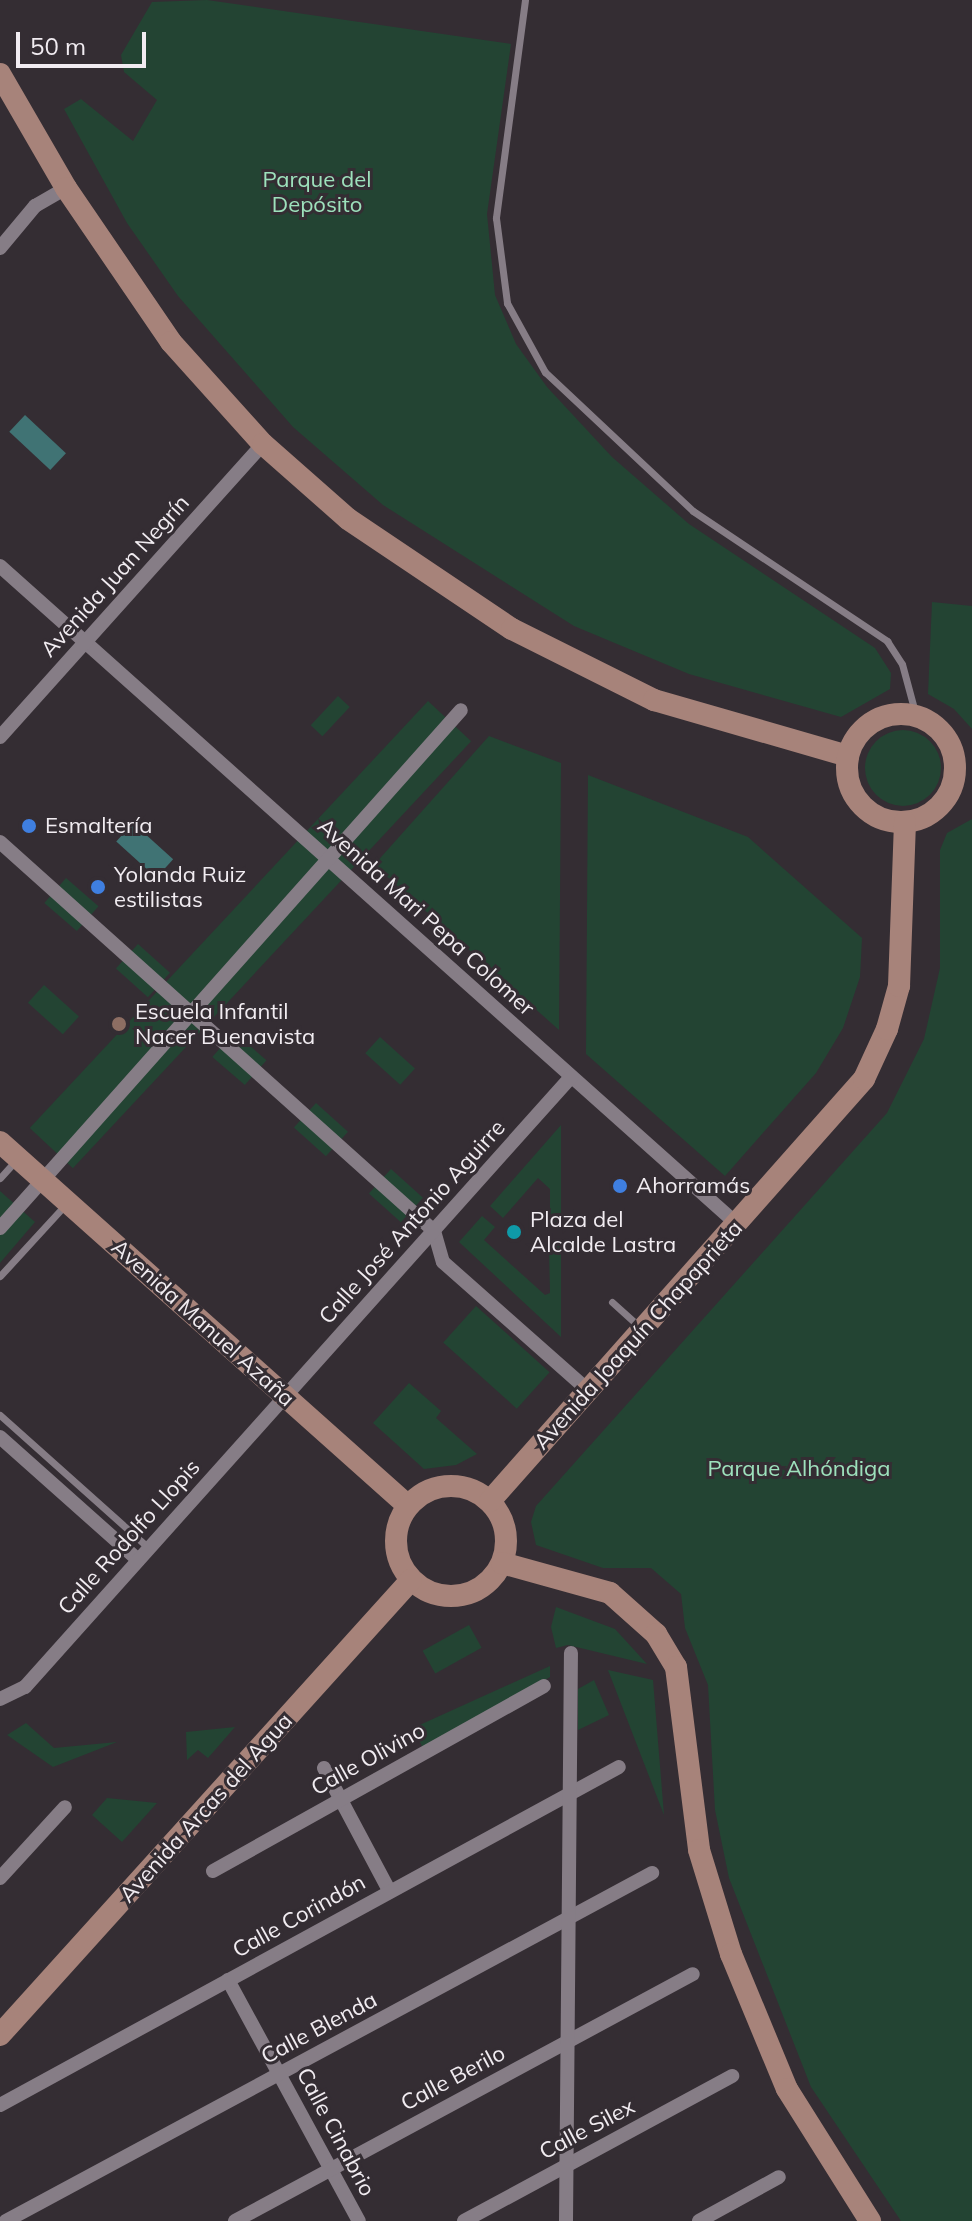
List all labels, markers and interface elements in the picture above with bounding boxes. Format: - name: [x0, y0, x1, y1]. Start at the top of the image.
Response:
- scale bar: [20, 16, 150, 66]
- text: 50 m: [30, 31, 86, 61]
- park label: Parque del Depósito: [263, 166, 371, 218]
- street label: Avenida Juan Negrín: [35, 490, 195, 662]
- place label: Esmaltería: [45, 813, 152, 839]
- street label: Avenida Mari Pepa Colomer: [312, 813, 540, 1021]
- marker: Esmaltería: [20, 817, 38, 835]
- place label: Yolanda Ruiz estilistas: [114, 861, 246, 912]
- marker: Yolanda Ruiz estilistas: [89, 878, 107, 896]
- place label: Escuela Infantil Nacer Buenavista: [135, 998, 315, 1050]
- marker: Escuela Infantil Nacer Buenavista: [110, 1015, 128, 1033]
- street label: Calle José Antonio Aguirre: [313, 1115, 511, 1329]
- place label: Ahorramás: [636, 1173, 750, 1199]
- marker: Ahorramás: [611, 1177, 629, 1195]
- place label: Plaza del Alcalde Lastra: [530, 1206, 676, 1258]
- street label: Avenida Joaquín Chapaprieta: [528, 1215, 748, 1455]
- marker: Plaza del Alcalde Lastra: [505, 1223, 523, 1241]
- street label: Avenida Manuel Azaña: [106, 1234, 300, 1412]
- street label: Calle Rodolfo Llopis: [53, 1454, 205, 1620]
- park label: Parque Alhóndiga: [707, 1456, 891, 1482]
- street label: Avenida Arcas del Agua: [114, 1708, 298, 1908]
- street label: Calle Olivino: [307, 1717, 429, 1801]
- street label: Calle Corindón: [228, 1869, 370, 1963]
- street label: Calle Blenda: [257, 1986, 381, 2070]
- street label: Calle Berilo: [396, 2040, 510, 2116]
- street label: Calle Cinabrio: [291, 2063, 381, 2201]
- street label: Calle Silex: [535, 2093, 639, 2165]

